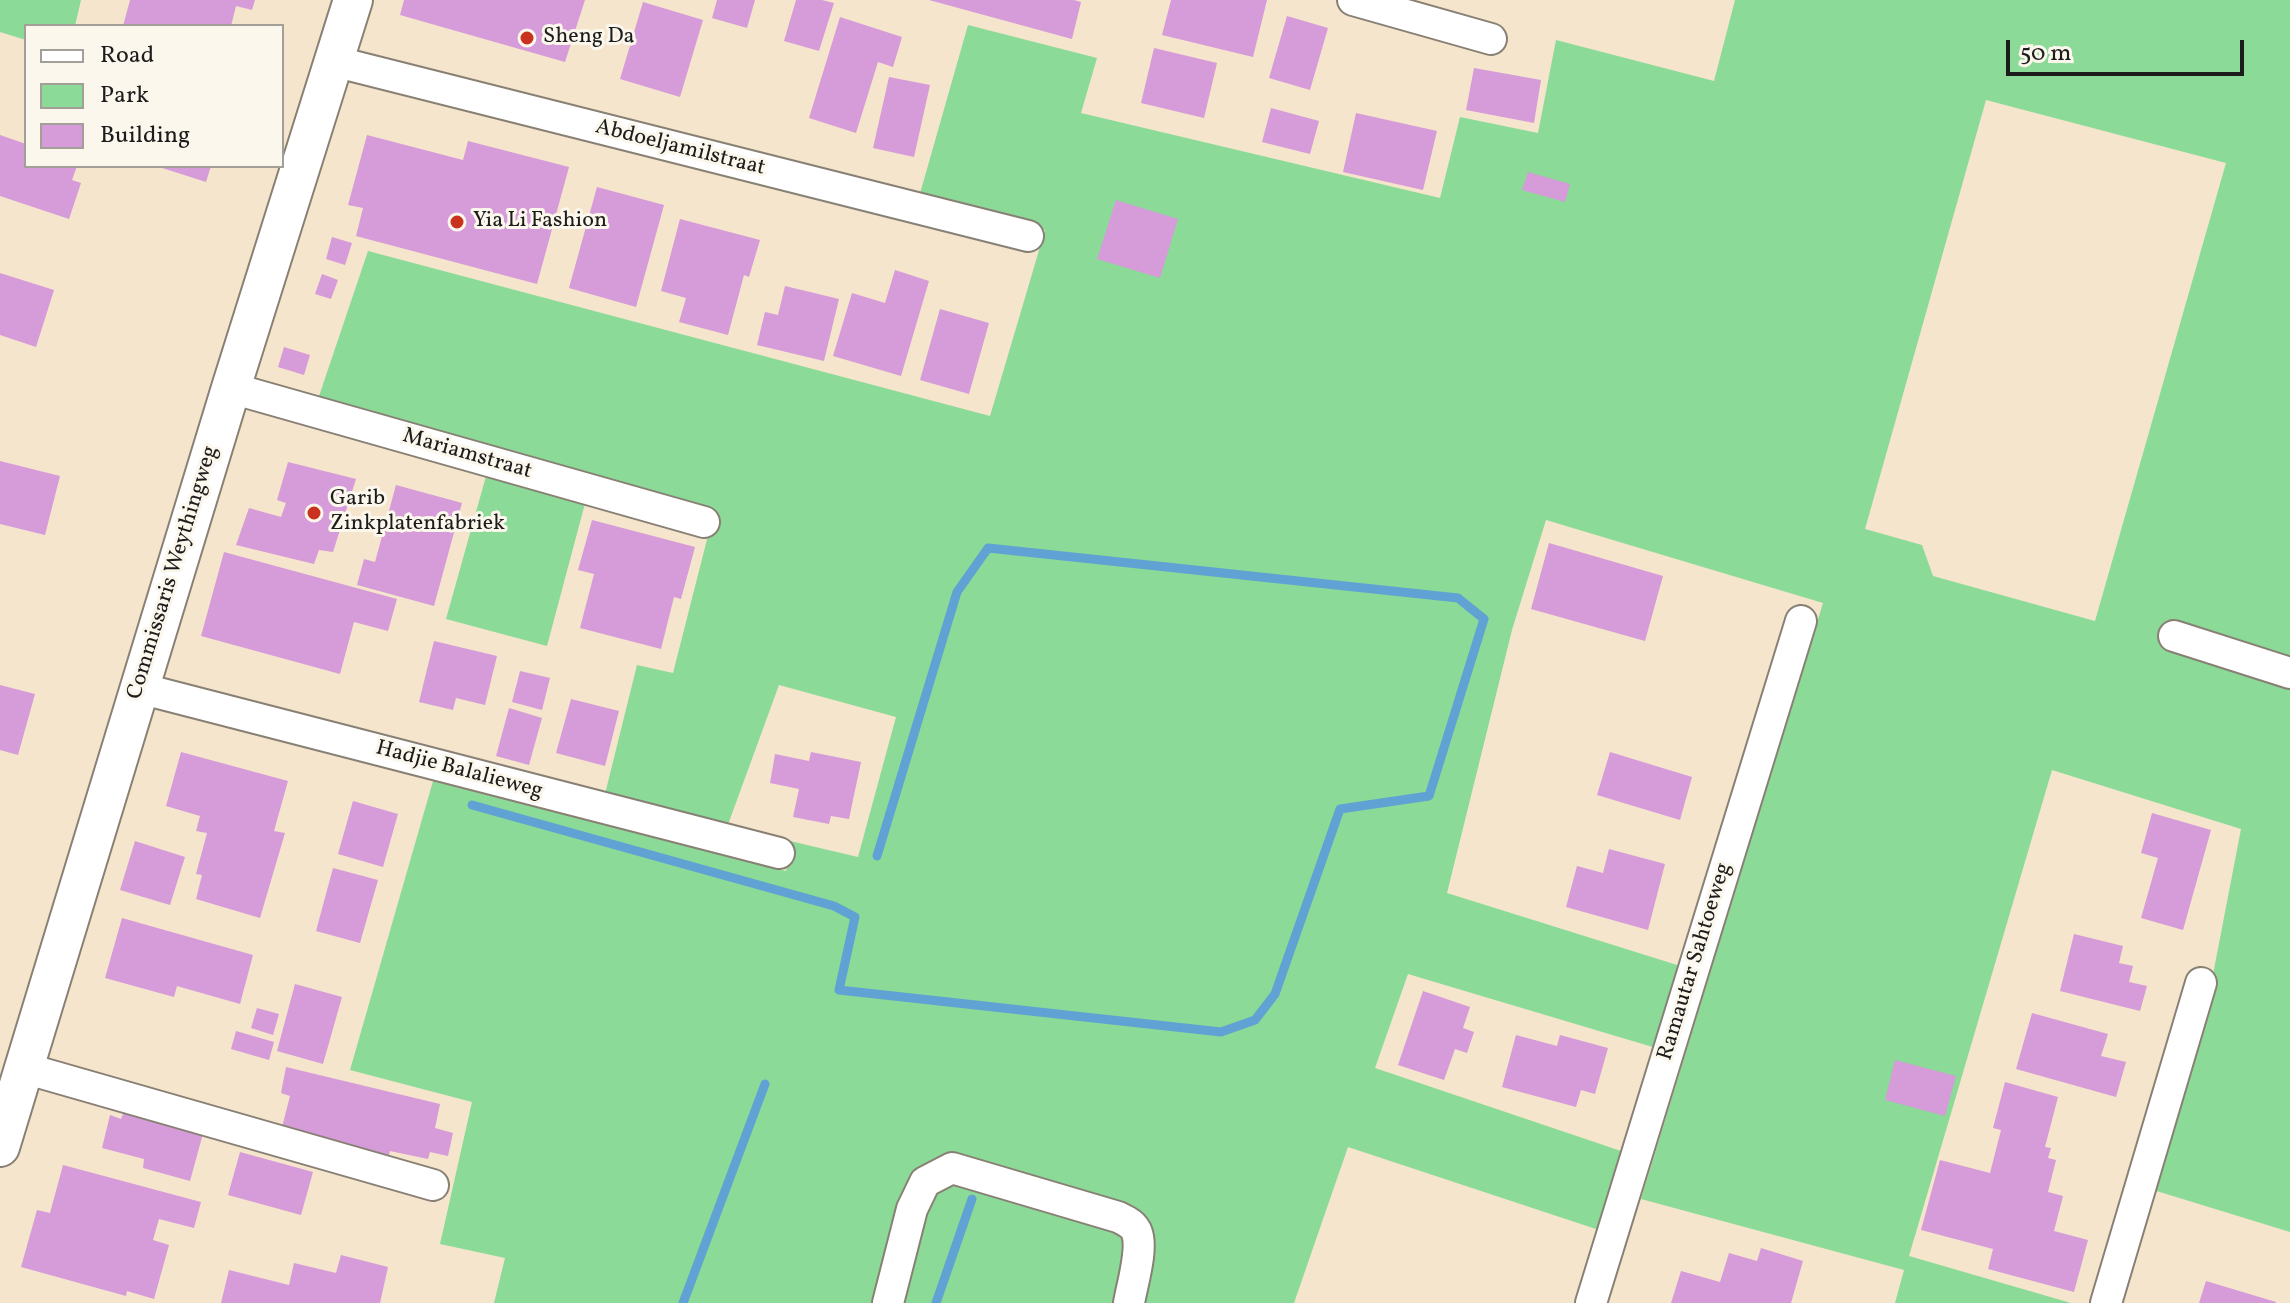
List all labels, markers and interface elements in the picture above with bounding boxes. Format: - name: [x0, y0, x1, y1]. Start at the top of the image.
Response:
- legend: [24, 24, 284, 168]
- scale bar: [2010, 24, 2248, 74]
- place label: Sheng Da: [543, 25, 634, 51]
- marker: Sheng Da: [518, 29, 536, 47]
- text: 50 m: [2020, 37, 2072, 71]
- text: Road: [100, 39, 154, 73]
- text: Park: [100, 79, 149, 113]
- street label: Abdoeljamilstraat: [592, 115, 768, 183]
- text: Building: [100, 119, 190, 153]
- place label: Yia Li Fashion: [473, 209, 607, 235]
- marker: Yia Li Fashion: [448, 213, 466, 231]
- street label: Mariamstraat: [399, 424, 535, 486]
- street label: Commissaris Weythingweg: [123, 443, 225, 703]
- place label: Garib Zinkplatenfabriek: [330, 487, 505, 538]
- marker: Garib Zinkplatenfabriek: [305, 504, 323, 522]
- street label: Hadjie Balalieweg: [373, 736, 545, 806]
- street label: Ramautar Sahtoeweg: [1653, 860, 1739, 1064]

